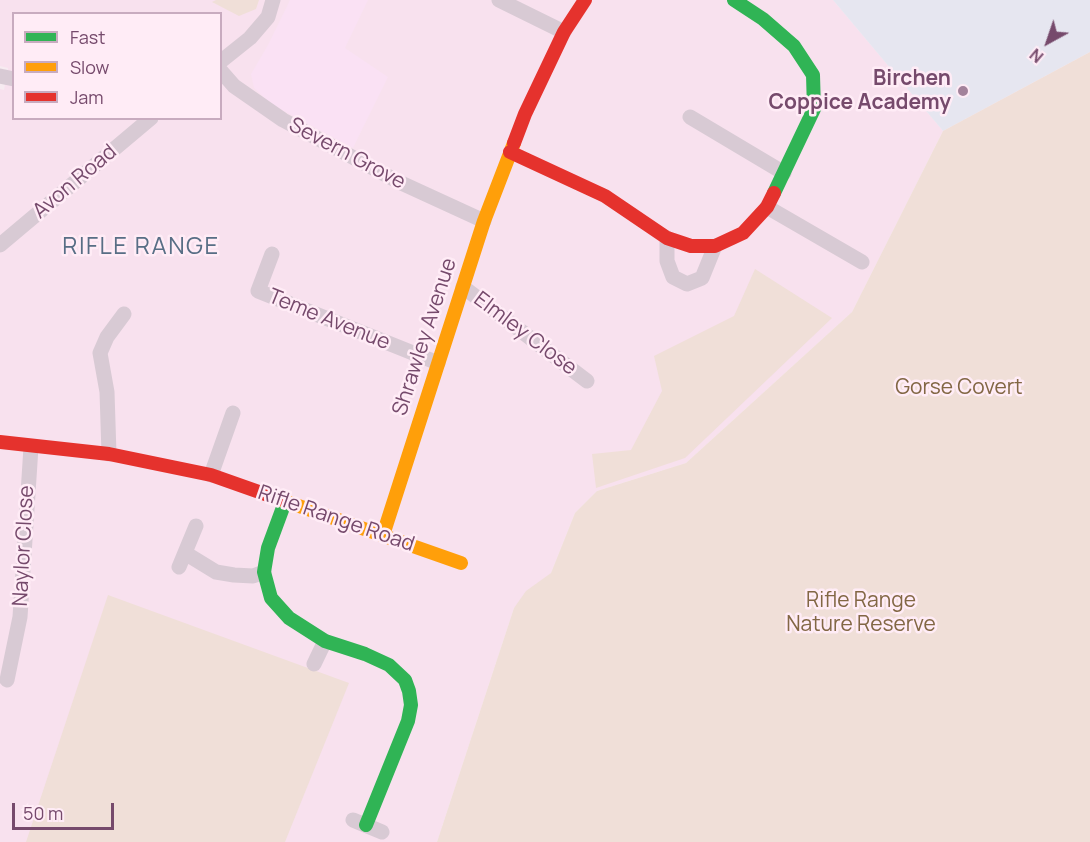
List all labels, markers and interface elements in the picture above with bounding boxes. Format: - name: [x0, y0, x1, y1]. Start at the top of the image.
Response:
- legend: [12, 12, 222, 120]
- north arrow: [1018, 12, 1078, 72]
- text: Fast: [70, 25, 105, 49]
- text: N: [1025, 44, 1048, 68]
- text: Slow: [70, 55, 109, 79]
- place label: Birchen Coppice Academy: [769, 66, 951, 116]
- marker: Birchen Coppice Academy: [956, 84, 970, 98]
- text: Jam: [70, 85, 104, 109]
- street label: Severn Grove: [284, 113, 410, 195]
- street label: Avon Road: [28, 140, 122, 224]
- district label: RIFLE RANGE: [62, 233, 220, 261]
- street label: Shrawley Avenue: [388, 255, 462, 419]
- street label: Teme Avenue: [265, 284, 393, 356]
- street label: Elmley Close: [469, 287, 581, 381]
- park label: Gorse Covert: [895, 375, 1023, 401]
- street label: Rifle Range Road: [254, 480, 418, 558]
- street label: Naylor Close: [8, 485, 40, 607]
- park label: Rifle Range Nature Reserve: [786, 588, 936, 638]
- scale bar: [15, 791, 117, 829]
- text: 50 m: [23, 801, 63, 825]

